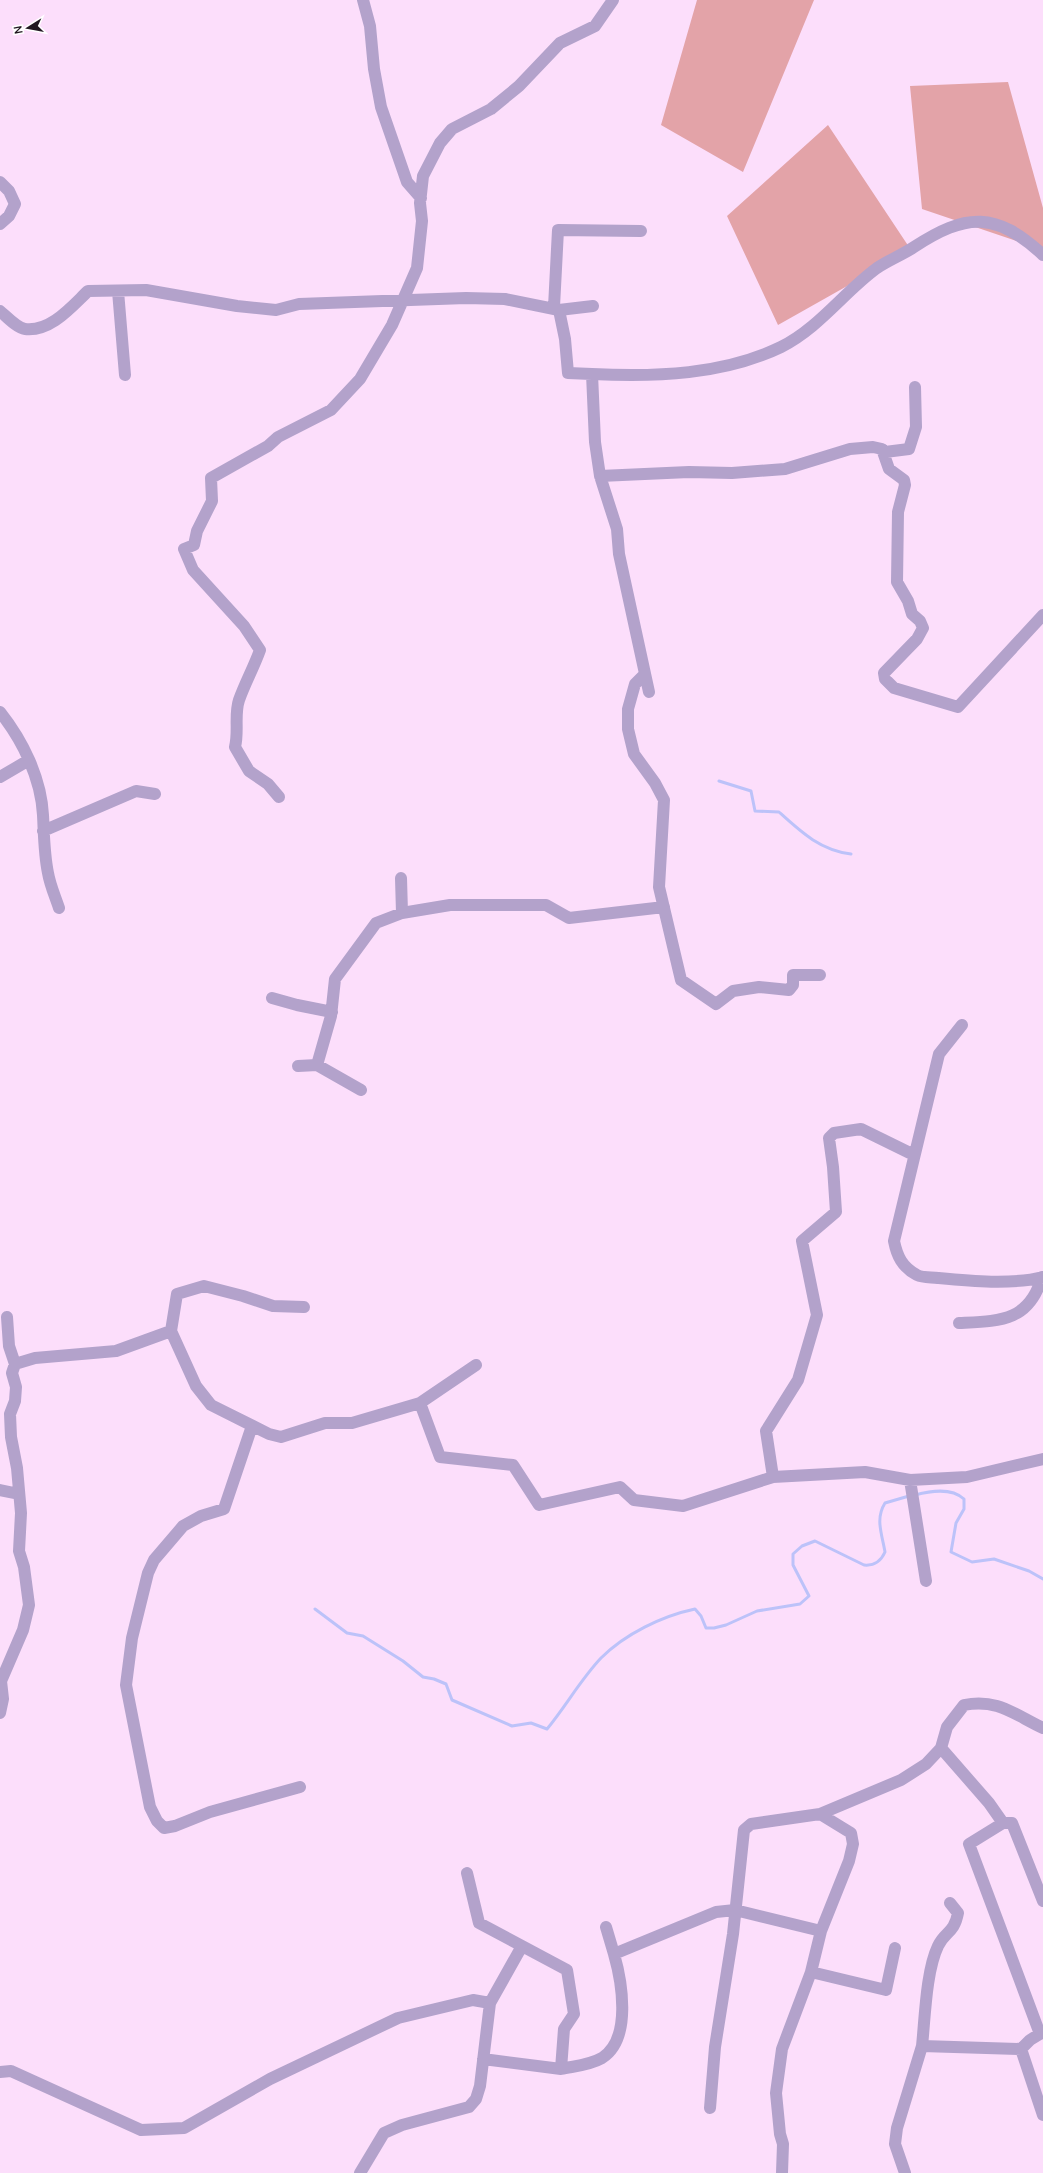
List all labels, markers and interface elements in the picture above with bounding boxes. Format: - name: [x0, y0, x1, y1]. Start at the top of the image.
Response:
- north arrow: [8, 8, 48, 48]
- text: N: [10, 25, 26, 35]

